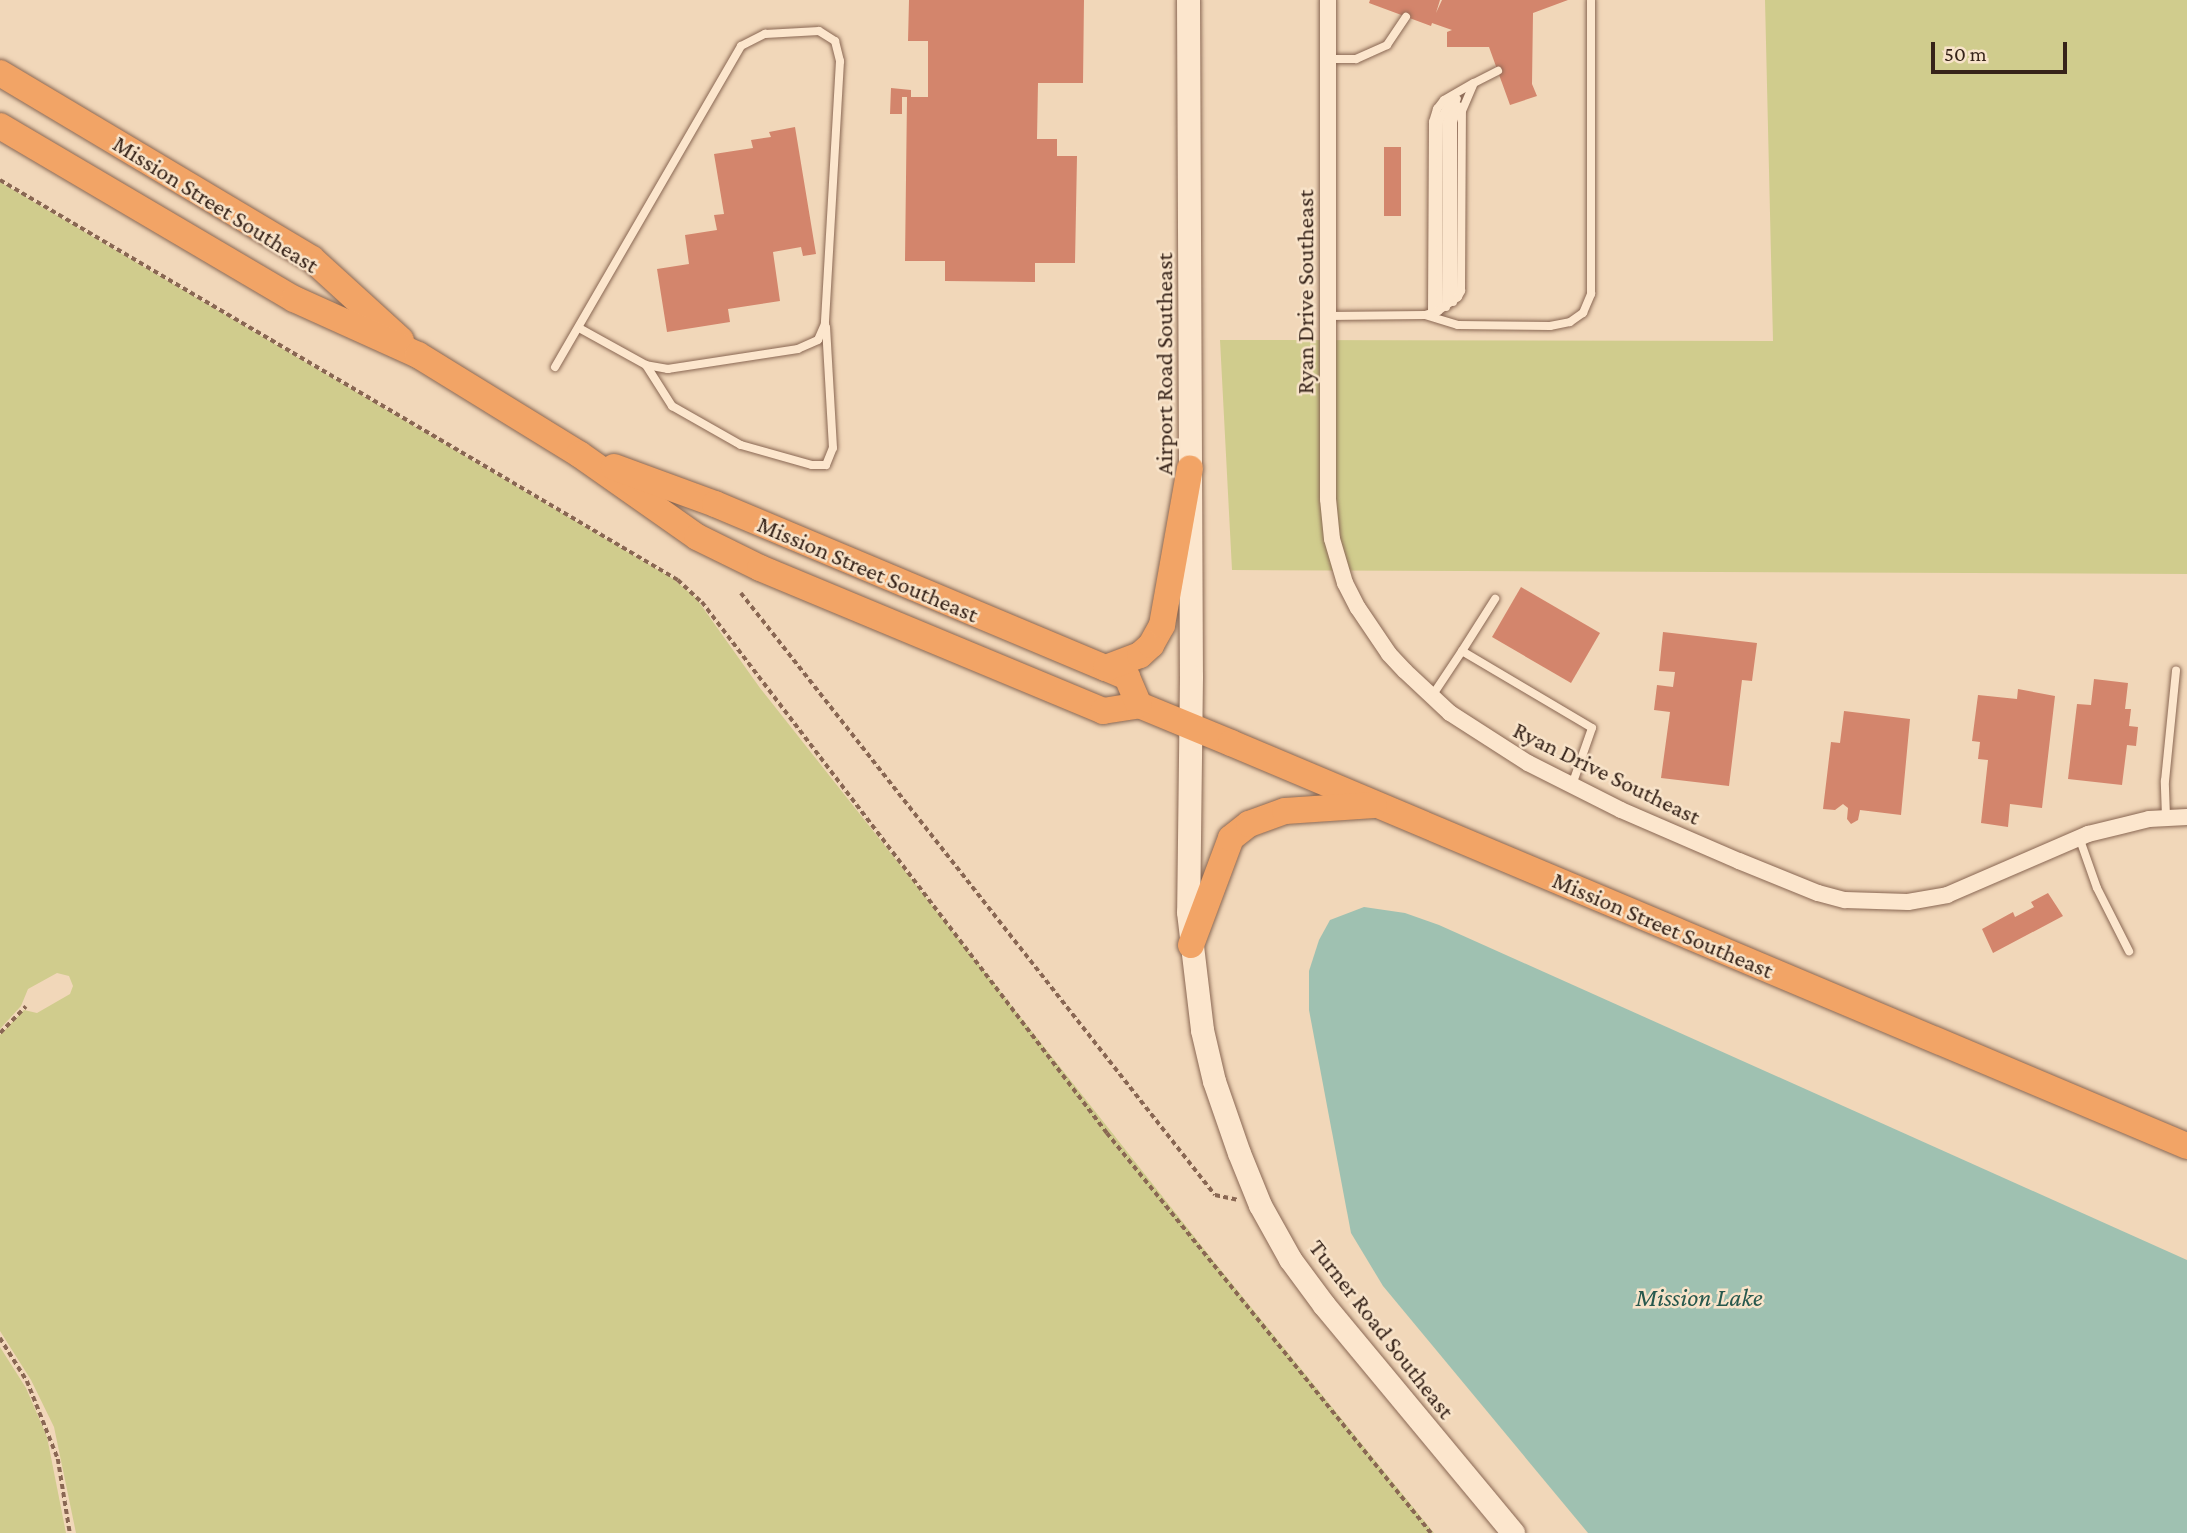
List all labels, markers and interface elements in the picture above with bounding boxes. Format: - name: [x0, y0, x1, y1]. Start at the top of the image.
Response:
- scale bar: [1935, 28, 2072, 72]
- text: 50 m: [1944, 42, 1987, 66]
- street label: Mission Street Southeast: [108, 129, 324, 279]
- street label: Ryan Drive Southeast: [1291, 190, 1319, 394]
- street label: Airport Road Southeast: [1150, 253, 1178, 475]
- street label: Mission Street Southeast: [753, 509, 983, 629]
- street label: Ryan Drive Southeast: [1509, 715, 1705, 831]
- street label: Mission Street Southeast: [1548, 865, 1778, 985]
- street label: Turner Road Southeast: [1303, 1234, 1461, 1424]
- water label: Mission Lake: [1635, 1282, 1763, 1314]

